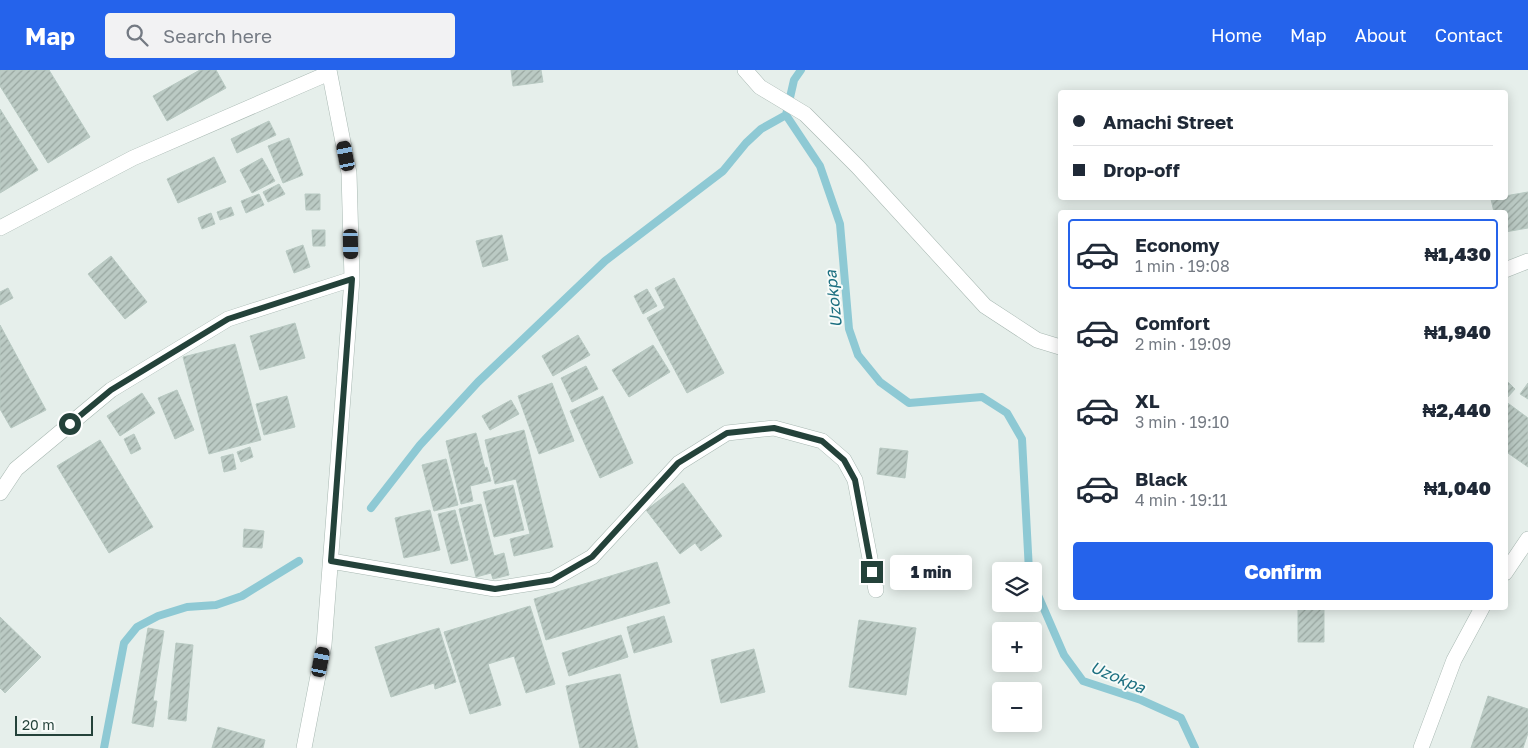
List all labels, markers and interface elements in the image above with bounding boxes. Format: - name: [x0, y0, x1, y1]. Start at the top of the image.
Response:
- search box: [105, 13, 455, 58]
- text: Map: [25, 21, 75, 50]
- icon: search: [123, 21, 151, 49]
- text: Search here: [163, 24, 272, 47]
- text: Home: [1211, 24, 1262, 46]
- text: Map: [1290, 24, 1327, 46]
- text: About: [1355, 24, 1407, 46]
- text: Contact: [1435, 24, 1503, 46]
- text: Amachi Street: [1103, 110, 1234, 133]
- car: [335, 140, 356, 172]
- text: Drop-off: [1103, 158, 1180, 181]
- car: [343, 229, 358, 259]
- icon: car: [1075, 232, 1120, 277]
- text: Economy: [1135, 233, 1220, 256]
- text: ₦1,430: [1424, 242, 1491, 265]
- text: 1 min · 19:08: [1135, 256, 1230, 276]
- water label: Uzokpa: [820, 268, 846, 329]
- icon: car: [1075, 310, 1120, 355]
- text: Comfort: [1135, 311, 1210, 334]
- text: ₦1,940: [1424, 320, 1491, 343]
- text: 2 min · 19:09: [1135, 334, 1231, 354]
- icon: car: [1075, 388, 1120, 433]
- text: XL: [1135, 389, 1160, 412]
- text: ₦2,440: [1423, 398, 1491, 421]
- text: 3 min · 19:10: [1135, 412, 1229, 432]
- route start: [59, 413, 81, 435]
- icon: car: [1075, 466, 1120, 511]
- text: Black: [1135, 467, 1188, 490]
- text: ₦1,040: [1424, 476, 1491, 499]
- text: 4 min · 19:11: [1135, 490, 1228, 510]
- button: Confirm: [1073, 542, 1493, 600]
- callout: 1 min: [890, 554, 972, 590]
- route end: [861, 561, 883, 583]
- text: 1 min: [911, 562, 951, 582]
- map controls: [992, 562, 1042, 732]
- button: layers: [992, 562, 1042, 612]
- button: +: [992, 622, 1042, 672]
- car: [310, 646, 331, 678]
- water label: Uzokpa: [1088, 657, 1149, 698]
- button: −: [992, 682, 1042, 732]
- scale bar: [15, 713, 92, 736]
- text: 20 m: [22, 716, 55, 733]

